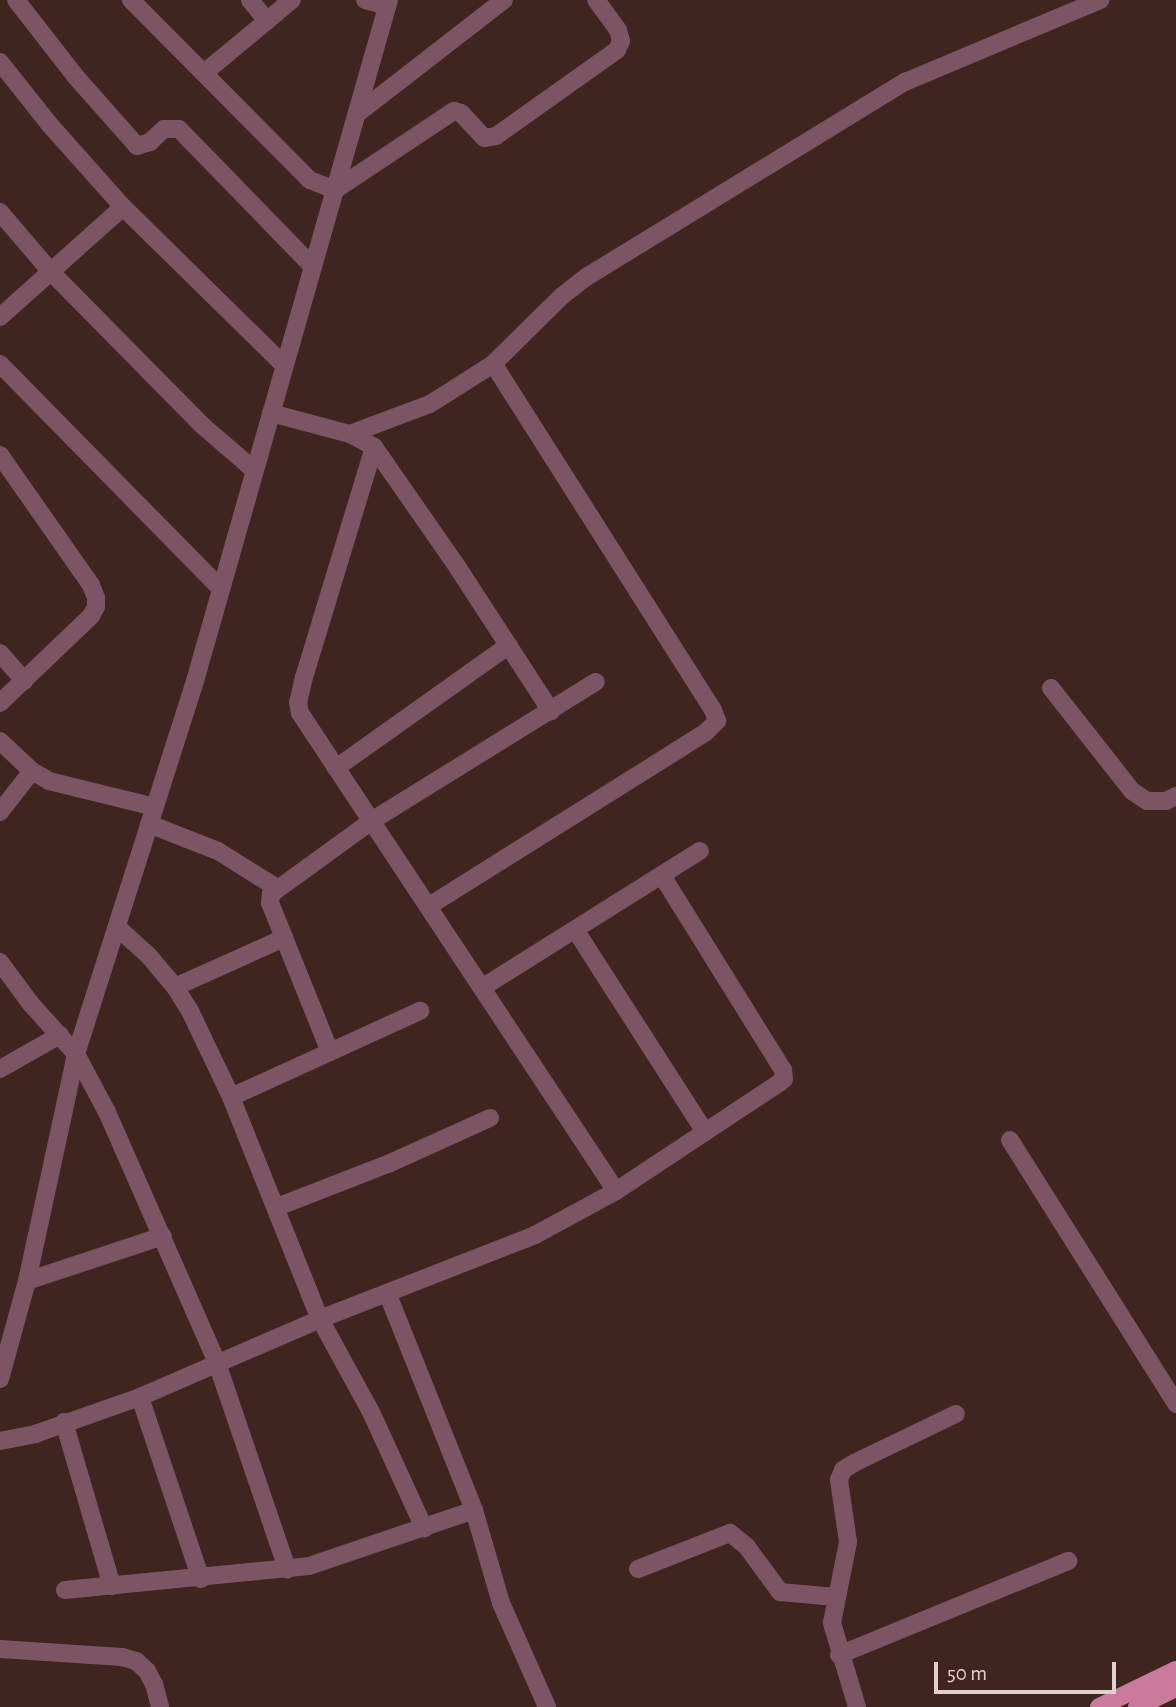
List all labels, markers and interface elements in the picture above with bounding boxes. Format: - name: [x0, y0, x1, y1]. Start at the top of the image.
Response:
- scale bar: [938, 1648, 1120, 1692]
- text: 50 m: [947, 1663, 987, 1684]

